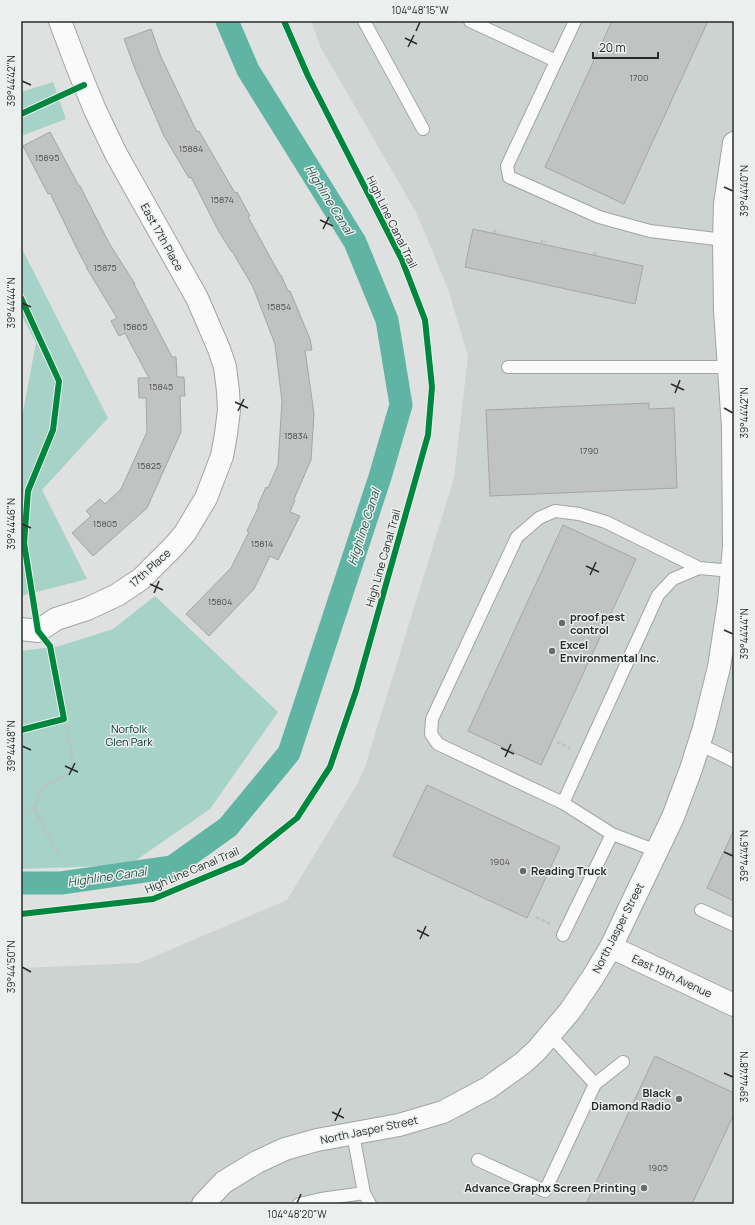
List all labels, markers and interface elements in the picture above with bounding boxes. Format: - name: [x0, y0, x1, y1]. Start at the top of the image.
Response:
- text: 104°48'15"W: [391, 3, 449, 17]
- scale bar: [593, 34, 658, 60]
- text: 20 m: [599, 39, 626, 56]
- text: 39°44'42"N: [4, 55, 18, 107]
- house number: 1700: [629, 71, 649, 84]
- house number: 15884: [179, 142, 203, 155]
- house number: 15895: [35, 151, 59, 164]
- water label: Highline Canal: [301, 162, 359, 240]
- text: 39°44'40"N: [737, 165, 751, 217]
- street label: High Line Canal Trail: [364, 173, 421, 270]
- house number: 15874: [210, 193, 234, 206]
- street label: East 17th Place: [138, 200, 188, 274]
- house number: 15875: [93, 261, 117, 274]
- text: 39°44'44"N: [4, 277, 18, 329]
- house number: 15854: [267, 300, 291, 313]
- house number: 15865: [123, 320, 147, 333]
- house number: 15845: [149, 380, 173, 393]
- text: 39°44'42"N: [737, 387, 751, 439]
- house number: 15834: [284, 429, 308, 442]
- house number: 1790: [579, 444, 599, 457]
- house number: 15825: [137, 459, 161, 472]
- water label: Highline Canal: [343, 484, 385, 567]
- text: 39°44'46"N: [4, 498, 18, 550]
- street label: High Line Canal Trail: [361, 507, 404, 609]
- house number: 15805: [93, 517, 117, 530]
- house number: 15814: [251, 537, 273, 550]
- street label: 17th Place: [126, 545, 174, 590]
- house number: 15804: [208, 595, 232, 608]
- text: 39°44'44"N: [737, 608, 751, 660]
- place label: proof pest control: [570, 609, 625, 637]
- marker: proof pest control: [557, 618, 567, 628]
- place label: Excel Environmental Inc.: [560, 637, 659, 665]
- marker: Excel Environmental Inc.: [547, 646, 557, 656]
- text: 39°44'48"N: [4, 720, 18, 772]
- park label: Norfolk Glen Park: [105, 721, 153, 749]
- text: 39°44'46"N: [737, 830, 751, 882]
- street label: High Line Canal Trail: [142, 843, 241, 896]
- house number: 1904: [490, 855, 510, 868]
- water label: Highline Canal: [67, 862, 150, 890]
- place label: Reading Truck: [531, 863, 608, 878]
- marker: Reading Truck: [518, 866, 528, 876]
- street label: North Jasper Street: [588, 880, 647, 976]
- text: 39°44'50"N: [4, 941, 18, 993]
- street label: East 19th Avenue: [630, 950, 715, 1001]
- text: 39°44'48"N: [737, 1051, 751, 1103]
- place label: Black Diamond Radio: [591, 1085, 672, 1113]
- marker: Black Diamond Radio: [674, 1094, 684, 1104]
- street label: North Jasper Street: [319, 1112, 419, 1147]
- house number: 1905: [648, 1161, 668, 1174]
- place label: Advance Graphx Screen Printing: [464, 1180, 636, 1195]
- marker: Advance Graphx Screen Printing: [639, 1183, 649, 1193]
- text: 104°48'20"W: [267, 1207, 327, 1221]

